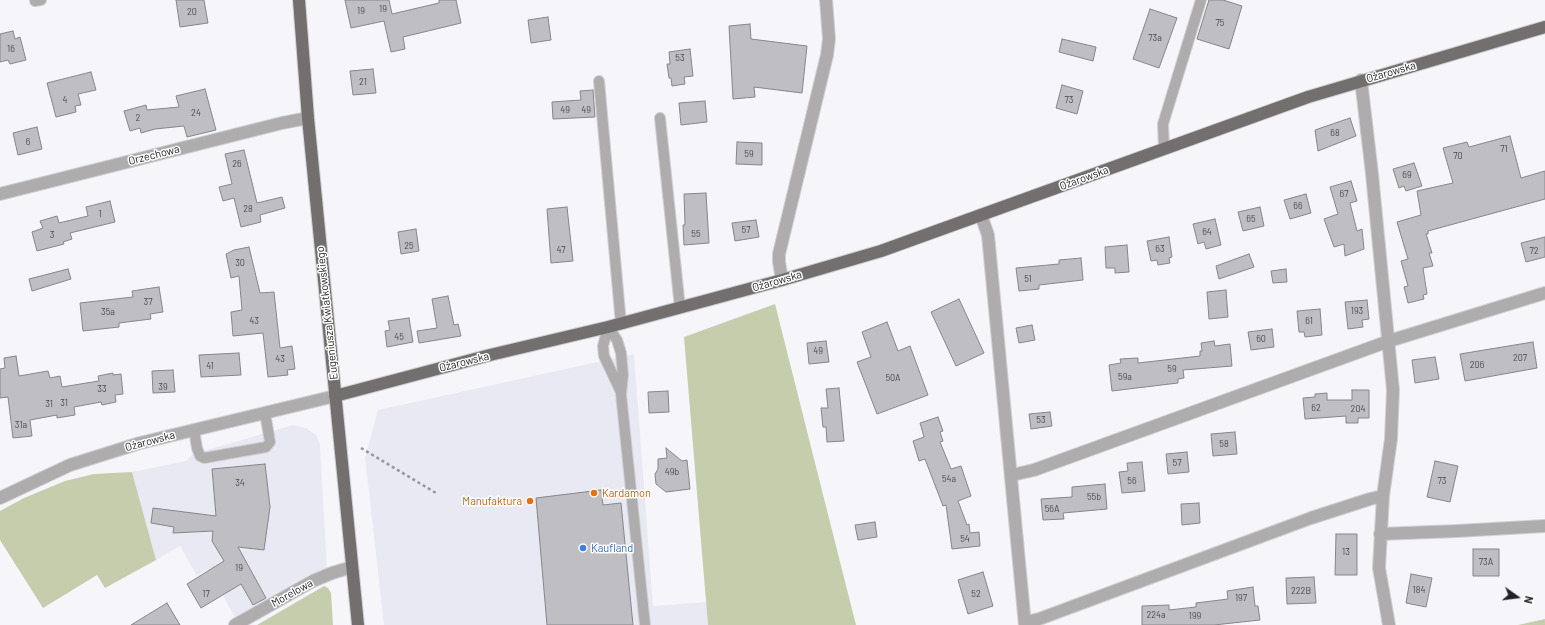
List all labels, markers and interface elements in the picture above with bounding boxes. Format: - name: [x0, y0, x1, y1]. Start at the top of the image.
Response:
- house number: 19: [379, 4, 387, 14]
- house number: 19: [357, 6, 365, 16]
- house number: 20: [187, 7, 197, 17]
- house number: 75: [1216, 18, 1224, 28]
- house number: 73a: [1148, 33, 1162, 43]
- house number: 16: [7, 44, 15, 54]
- house number: 53: [675, 53, 685, 63]
- street label: Ożarowska: [1365, 59, 1417, 85]
- house number: 21: [359, 77, 367, 87]
- house number: 4: [63, 95, 67, 105]
- house number: 73: [1065, 95, 1073, 105]
- house number: 49: [560, 105, 570, 115]
- house number: 49: [581, 105, 591, 115]
- house number: 24: [191, 108, 201, 118]
- house number: 2: [136, 113, 140, 123]
- house number: 68: [1330, 128, 1340, 138]
- house number: 6: [26, 137, 30, 147]
- street label: Orzechowa: [127, 142, 181, 168]
- house number: 71: [1500, 144, 1508, 154]
- house number: 59: [744, 149, 754, 159]
- house number: 70: [1453, 151, 1463, 161]
- house number: 26: [232, 159, 242, 169]
- street label: Ożarowska: [1058, 163, 1110, 193]
- house number: 69: [1402, 170, 1412, 180]
- house number: 67: [1340, 189, 1348, 199]
- house number: 66: [1293, 201, 1303, 211]
- house number: 28: [243, 204, 253, 214]
- house number: 1: [98, 209, 102, 219]
- house number: 65: [1246, 214, 1256, 224]
- house number: 57: [742, 225, 750, 235]
- house number: 64: [1202, 227, 1212, 237]
- house number: 55: [691, 229, 701, 239]
- house number: 3: [50, 230, 54, 240]
- house number: 25: [404, 241, 414, 251]
- house number: 63: [1155, 244, 1165, 254]
- house number: 47: [557, 245, 565, 255]
- street label: Eugeniusza Kwiatkowskiego: [313, 246, 341, 380]
- house number: 72: [1529, 246, 1539, 256]
- house number: 30: [235, 258, 245, 268]
- street label: Ożarowska: [751, 268, 803, 294]
- house number: 51: [1024, 274, 1032, 284]
- house number: 37: [144, 297, 152, 307]
- house number: 193: [1351, 306, 1363, 316]
- house number: 35a: [101, 307, 115, 317]
- house number: 43: [249, 316, 259, 326]
- house number: 61: [1305, 316, 1313, 326]
- house number: 45: [394, 332, 404, 342]
- house number: 60: [1256, 334, 1266, 344]
- house number: 49: [813, 346, 823, 356]
- street label: Ożarowska: [438, 349, 490, 375]
- house number: 207: [1513, 353, 1527, 363]
- house number: 43: [275, 354, 285, 364]
- house number: 206: [1470, 360, 1484, 370]
- house number: 41: [206, 361, 214, 371]
- house number: 59: [1167, 364, 1177, 374]
- house number: 59a: [1118, 372, 1132, 382]
- house number: 50A: [885, 373, 901, 383]
- house number: 39: [158, 382, 168, 392]
- house number: 33: [97, 384, 107, 394]
- house number: 31: [60, 398, 68, 408]
- house number: 31: [45, 399, 53, 409]
- house number: 62: [1311, 403, 1321, 413]
- house number: 204: [1351, 404, 1365, 414]
- house number: 53: [1036, 415, 1046, 425]
- house number: 31a: [15, 420, 27, 430]
- street label: Ożarowska: [124, 428, 176, 454]
- house number: 58: [1219, 439, 1229, 449]
- house number: 57: [1173, 458, 1181, 468]
- house number: 49b: [665, 467, 679, 477]
- house number: 54a: [942, 474, 956, 484]
- house number: 56: [1127, 476, 1137, 486]
- house number: 73: [1438, 476, 1446, 486]
- house number: 34: [235, 478, 245, 488]
- place label: Kardamon: [602, 486, 651, 500]
- marker: Kardamon: [589, 488, 599, 498]
- house number: 55b: [1087, 492, 1101, 502]
- place label: Manufaktura: [462, 494, 522, 508]
- marker: Manufaktura: [525, 496, 535, 506]
- house number: 56A: [1045, 504, 1059, 514]
- house number: 54: [960, 534, 970, 544]
- place label: Kaufland: [591, 541, 633, 555]
- marker: Kaufland: [578, 543, 588, 553]
- house number: 13: [1342, 547, 1350, 557]
- house number: 73A: [1479, 557, 1493, 567]
- house number: 19: [235, 563, 243, 573]
- street label: Morelowa: [269, 576, 315, 610]
- north arrow: [1497, 577, 1537, 617]
- house number: 184: [1413, 585, 1425, 595]
- house number: 222B: [1291, 586, 1311, 596]
- house number: 17: [202, 589, 210, 599]
- house number: 52: [971, 589, 981, 599]
- house number: 197: [1235, 593, 1247, 603]
- text: N: [1522, 595, 1536, 605]
- house number: 224a: [1146, 610, 1166, 620]
- house number: 199: [1189, 611, 1201, 621]

